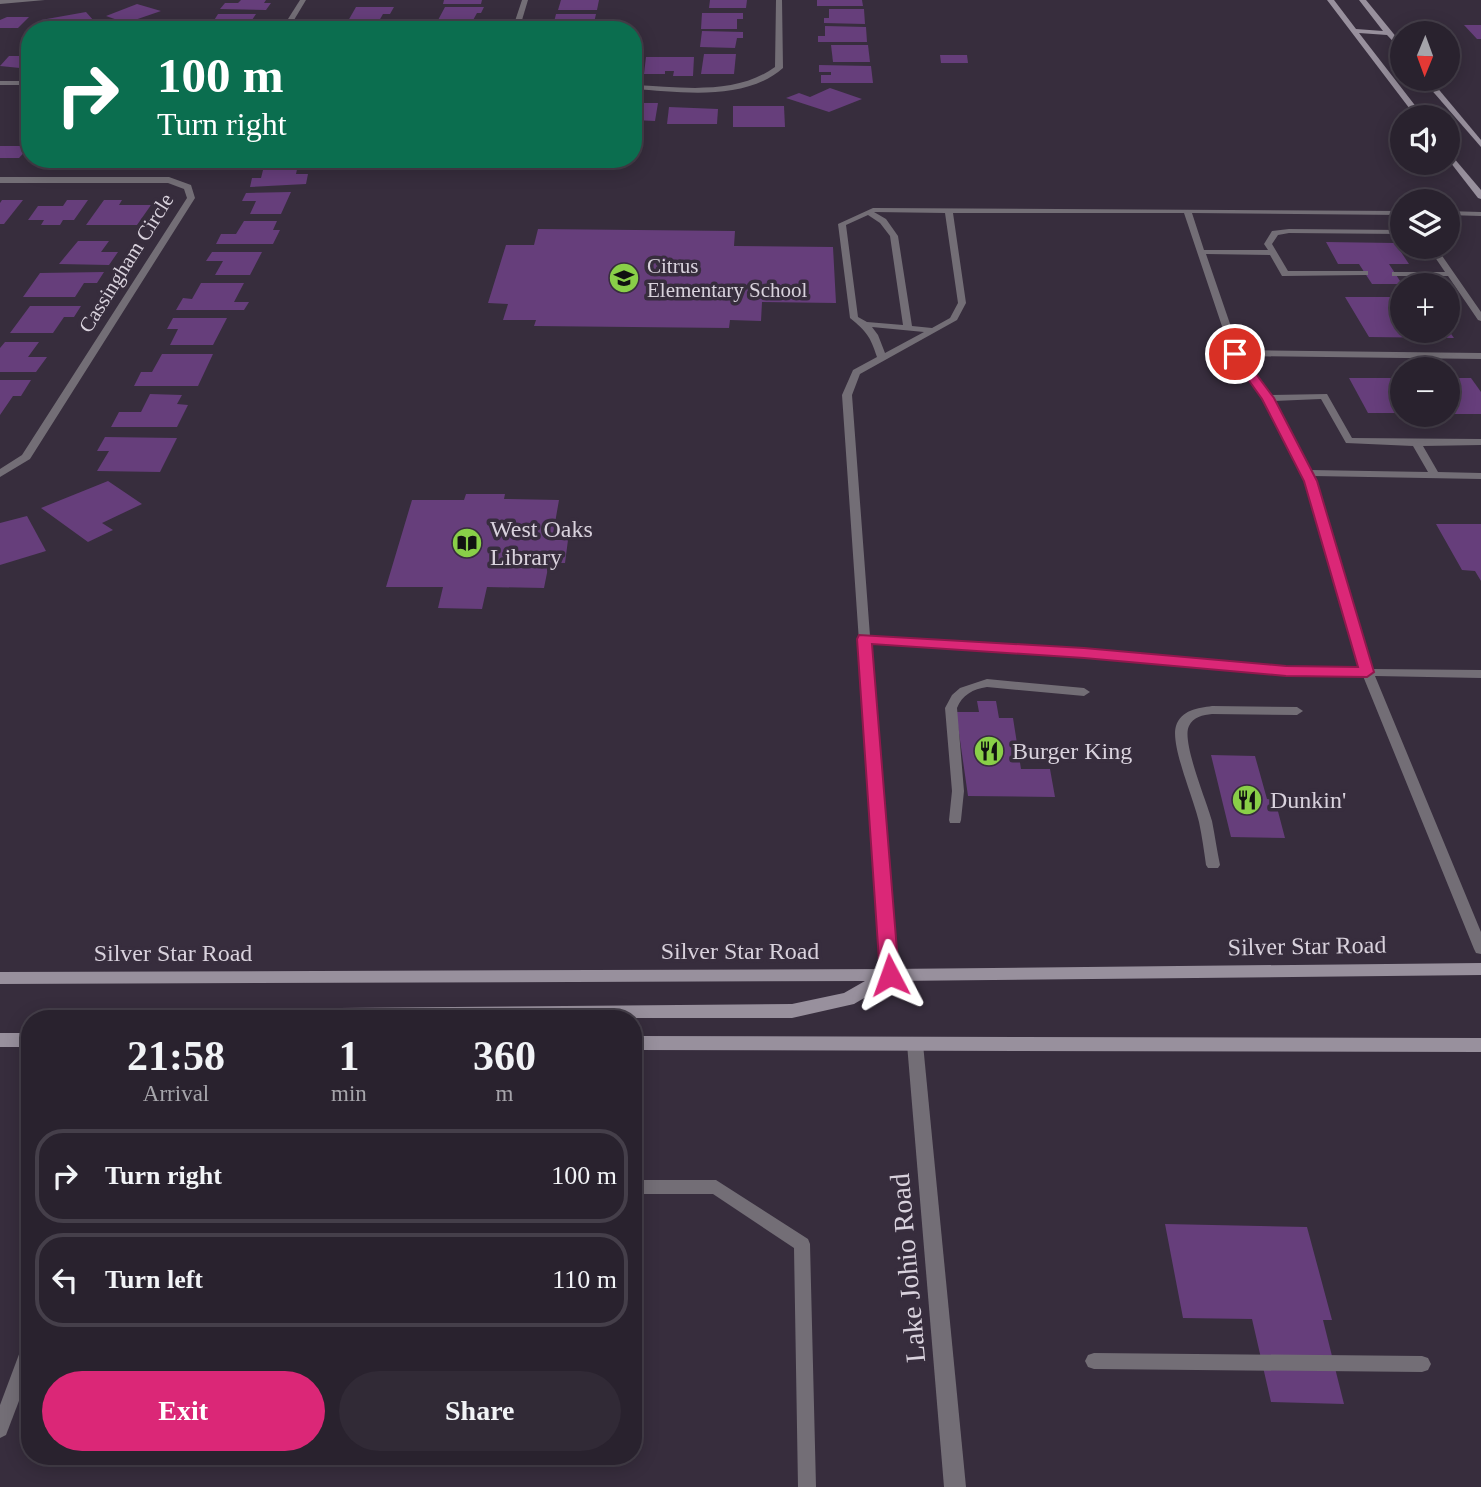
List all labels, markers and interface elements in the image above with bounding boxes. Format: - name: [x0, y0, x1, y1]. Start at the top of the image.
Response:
- north arrow: [1390, 21, 1460, 91]
- map controls: [1390, 21, 1460, 427]
- text: 100 m: [157, 48, 284, 103]
- icon: right: [42, 49, 133, 140]
- button: sound: [1390, 105, 1460, 175]
- text: Turn right: [157, 106, 287, 142]
- street label: Cassingham Circle: [74, 189, 178, 337]
- button: layers: [1390, 189, 1460, 259]
- place label: Citrus Elementary School: [647, 254, 808, 302]
- school or university icon: Citrus Elementary School: [607, 261, 641, 295]
- button: +: [1390, 273, 1460, 343]
- pin: [1205, 324, 1265, 384]
- icon: arrive: [1216, 335, 1254, 373]
- button: −: [1390, 357, 1460, 427]
- place label: West Oaks Library: [490, 516, 593, 570]
- library icon: West Oaks Library: [450, 526, 484, 560]
- restaurant icon: Burger King: [972, 734, 1006, 768]
- place label: Burger King: [1012, 738, 1132, 764]
- restaurant icon: Dunkin': [1230, 783, 1264, 817]
- place label: Dunkin': [1270, 787, 1346, 813]
- street label: Silver Star Road: [1227, 932, 1387, 960]
- street label: Silver Star Road: [661, 938, 819, 964]
- position arrow: [853, 938, 927, 1012]
- street label: Silver Star Road: [94, 940, 252, 966]
- text: 21:58: [127, 1033, 225, 1079]
- text: 1: [338, 1033, 359, 1079]
- text: 360: [473, 1033, 536, 1079]
- text: Arrival: [143, 1081, 209, 1106]
- text: min: [331, 1081, 367, 1106]
- text: m: [495, 1081, 513, 1106]
- icon: right: [46, 1157, 84, 1195]
- text: Turn right: [105, 1161, 222, 1190]
- text: 100 m: [551, 1161, 617, 1190]
- street label: Lake Johio Road: [884, 1172, 931, 1364]
- icon: left: [46, 1261, 84, 1299]
- text: Turn left: [105, 1265, 203, 1294]
- text: 110 m: [552, 1265, 617, 1294]
- button: Exit: [42, 1371, 325, 1451]
- button: Share: [339, 1371, 621, 1451]

